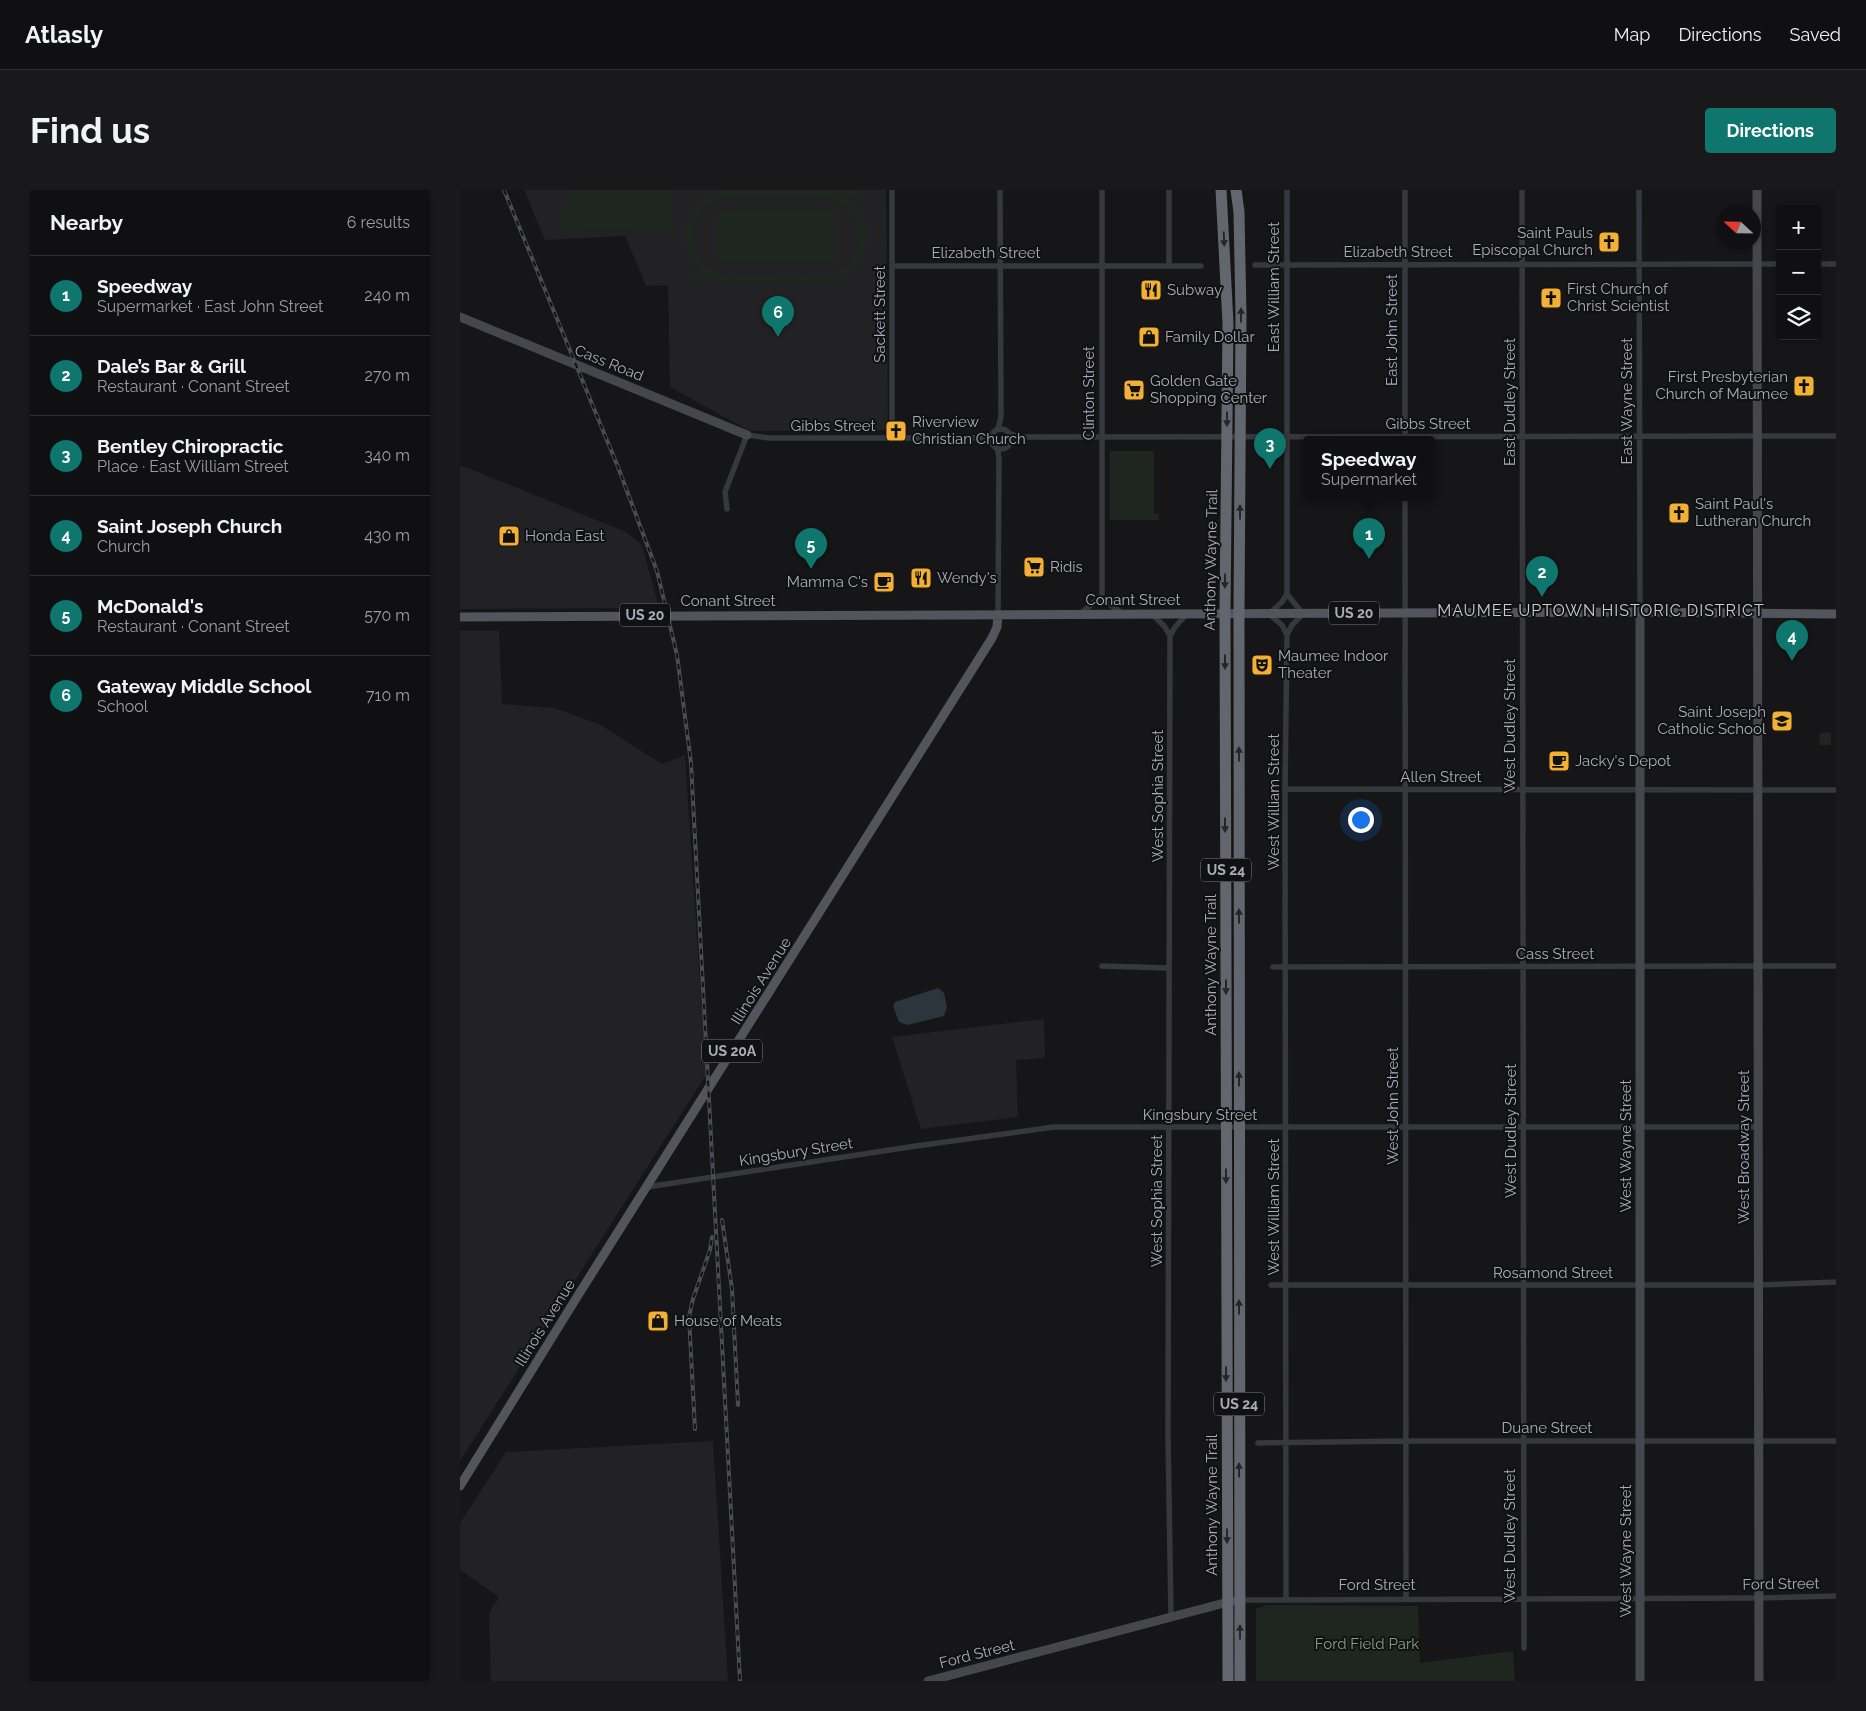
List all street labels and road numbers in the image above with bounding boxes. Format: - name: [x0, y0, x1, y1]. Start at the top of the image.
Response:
- street label: East William Street: [1265, 222, 1283, 352]
- street label: Elizabeth Street: [1343, 243, 1453, 261]
- street label: Elizabeth Street: [931, 244, 1041, 262]
- street label: Sackett Street: [871, 265, 889, 363]
- street label: East John Street: [1383, 274, 1401, 386]
- street label: East Dudley Street: [1501, 338, 1519, 466]
- street label: East Wayne Street: [1618, 338, 1636, 464]
- street label: Cass Road: [572, 341, 646, 385]
- street label: Clinton Street: [1080, 346, 1098, 440]
- street label: Gibbs Street: [1385, 415, 1471, 433]
- street label: Gibbs Street: [790, 417, 876, 435]
- street label: Anthony Wayne Trail: [1201, 488, 1221, 631]
- street label: Conant Street: [1085, 591, 1181, 609]
- street label: Conant Street: [680, 592, 776, 610]
- road number: US 20: [1329, 602, 1379, 624]
- road number: US 20: [620, 604, 670, 626]
- street label: West Dudley Street: [1501, 659, 1519, 793]
- street label: West Sophia Street: [1149, 730, 1167, 862]
- street label: West William Street: [1265, 734, 1283, 870]
- street label: Allen Street: [1400, 768, 1482, 786]
- road number: US 24: [1201, 858, 1251, 882]
- street label: Anthony Wayne Trail: [1202, 893, 1220, 1036]
- street label: Illinois Avenue: [727, 934, 795, 1028]
- street label: Cass Street: [1516, 945, 1594, 963]
- road number: US 20A: [702, 1039, 762, 1062]
- street label: West John Street: [1384, 1047, 1402, 1165]
- street label: West Dudley Street: [1502, 1064, 1520, 1198]
- street label: West Broadway Street: [1735, 1070, 1753, 1224]
- street label: West Wayne Street: [1617, 1080, 1635, 1213]
- street label: Kingsbury Street: [1143, 1106, 1257, 1124]
- street label: Kingsbury Street: [738, 1134, 854, 1170]
- street label: West Sophia Street: [1148, 1135, 1166, 1267]
- street label: West William Street: [1265, 1139, 1283, 1275]
- street label: Rosamond Street: [1493, 1264, 1613, 1282]
- street label: Illinois Avenue: [511, 1276, 579, 1370]
- road number: US 24: [1214, 1392, 1264, 1416]
- street label: Duane Street: [1502, 1419, 1592, 1437]
- street label: Anthony Wayne Trail: [1203, 1433, 1221, 1576]
- street label: West Dudley Street: [1501, 1469, 1519, 1603]
- street label: West Wayne Street: [1617, 1485, 1635, 1618]
- street label: Ford Street: [1742, 1574, 1820, 1594]
- street label: Ford Street: [1338, 1576, 1416, 1594]
- street label: Ford Street: [937, 1636, 1017, 1672]

